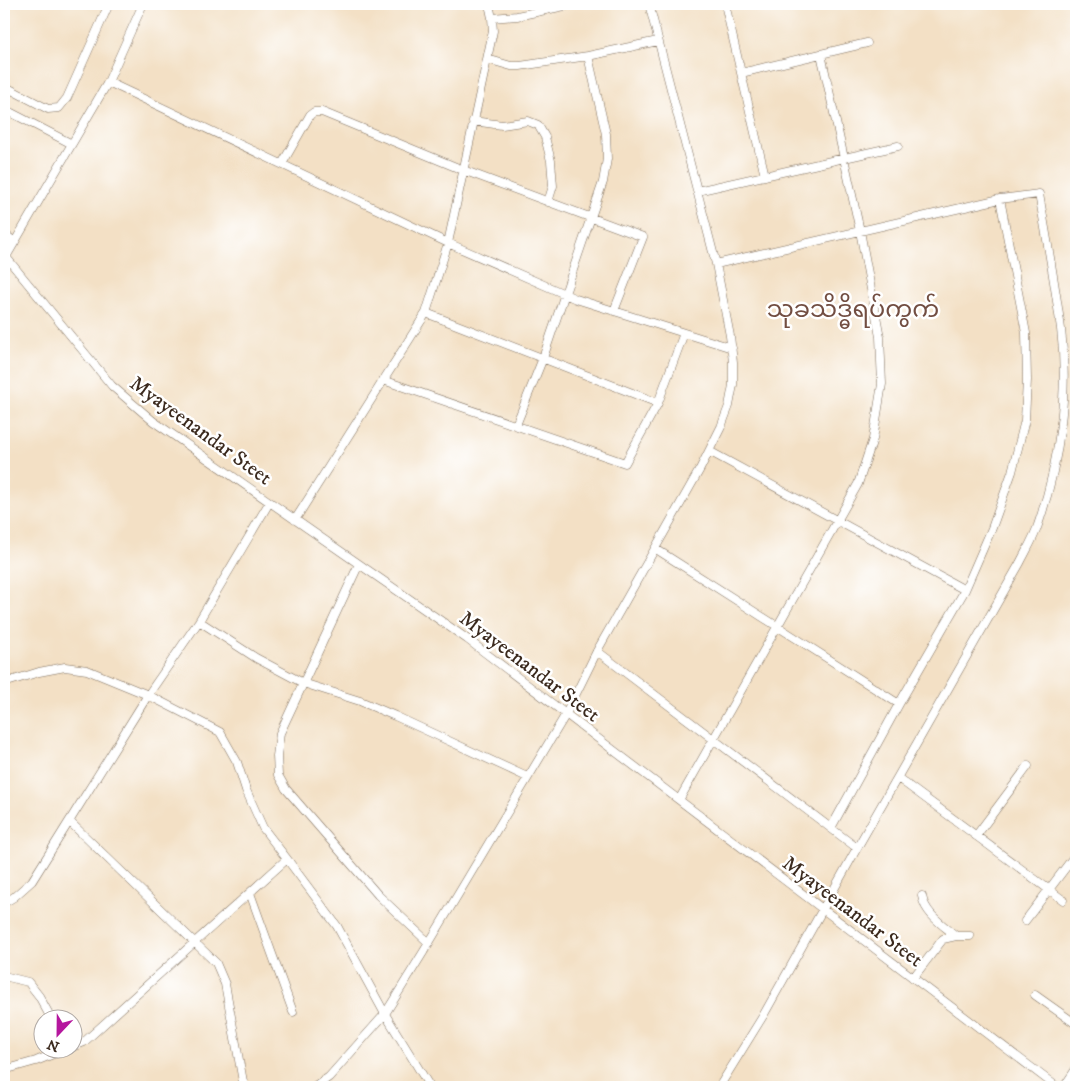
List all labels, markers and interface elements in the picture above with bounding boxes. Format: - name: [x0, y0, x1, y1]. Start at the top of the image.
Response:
- district label: သုခသိဒ္ဓိရပ်ကွက်: [767, 293, 939, 329]
- street label: Myayeenandar Steet: [124, 371, 277, 491]
- street label: Myayeenandar Steet: [454, 605, 605, 728]
- street label: Myayeenandar Steet: [777, 850, 928, 973]
- north arrow: [32, 1008, 82, 1058]
- text: N: [44, 1034, 62, 1056]

